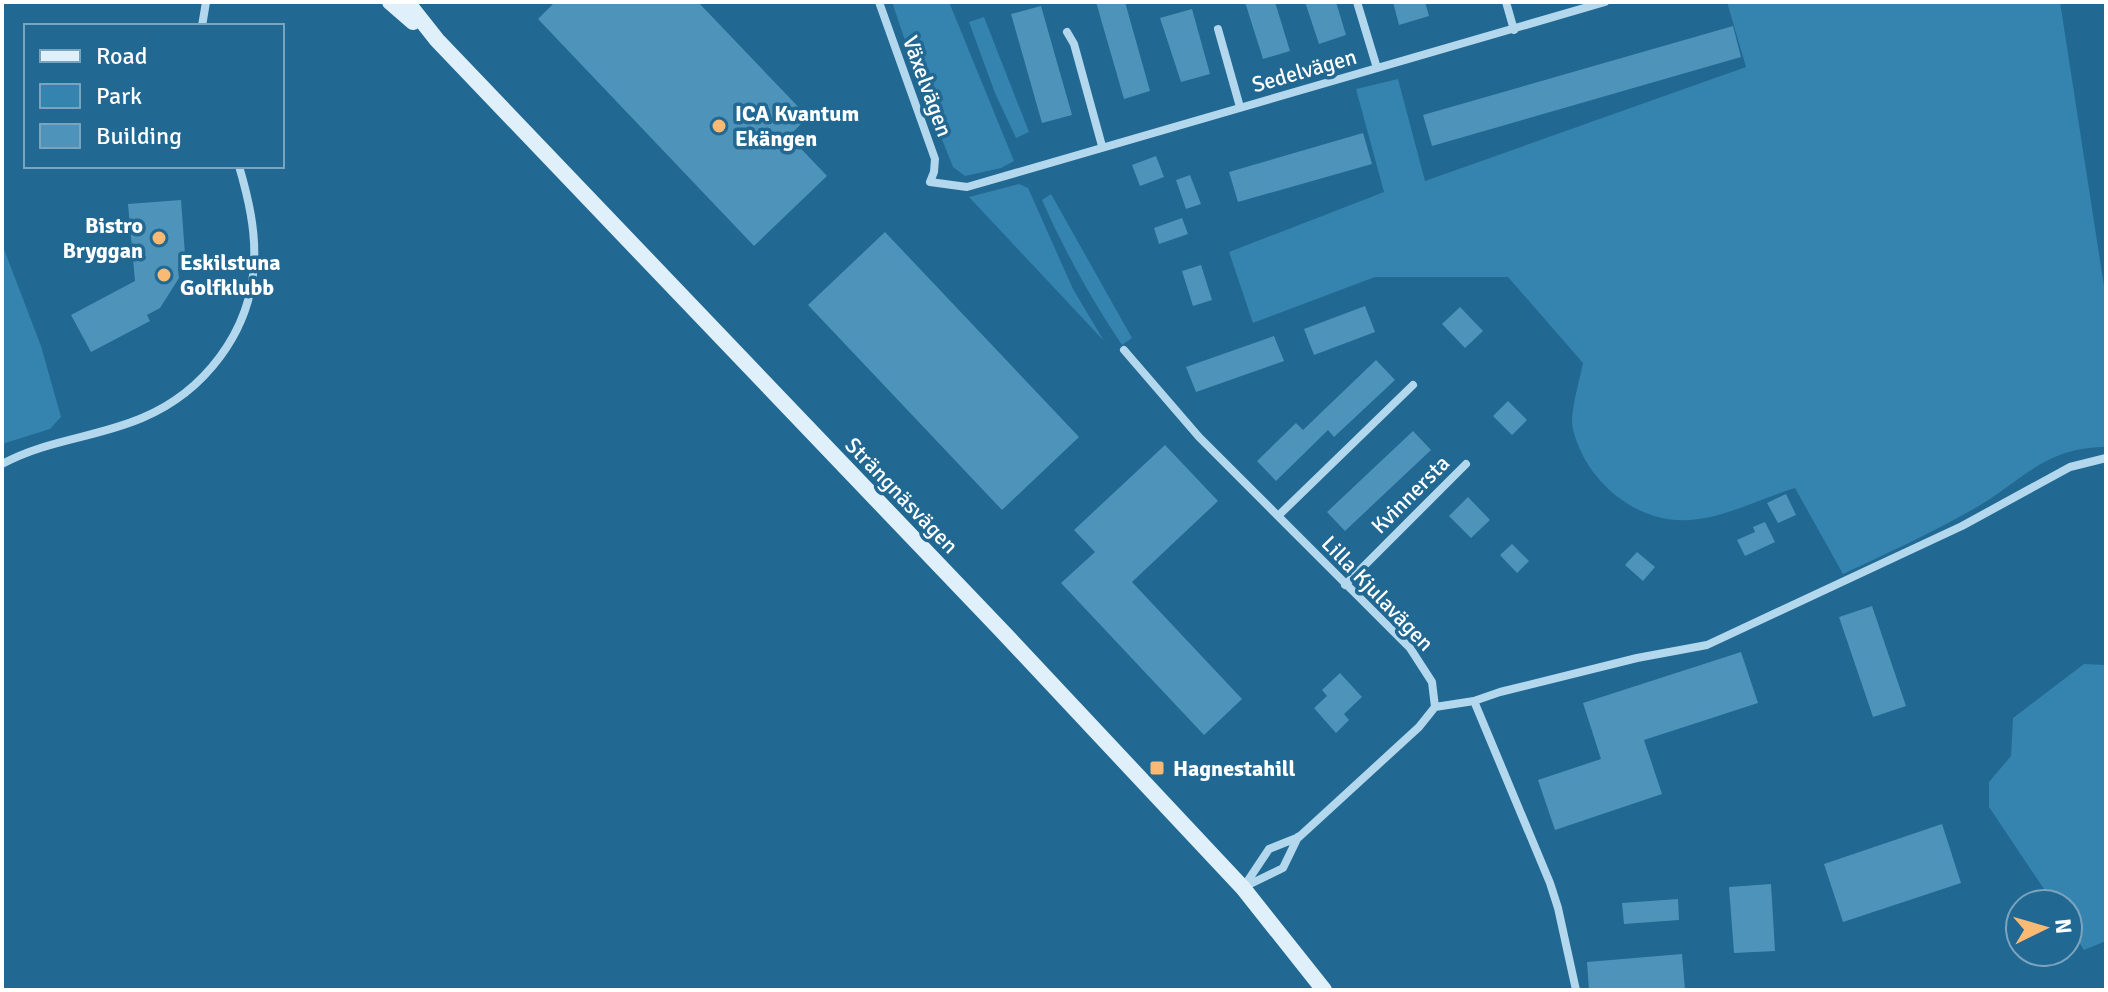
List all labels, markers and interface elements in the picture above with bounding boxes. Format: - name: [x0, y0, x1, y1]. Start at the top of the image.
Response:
- legend: [24, 24, 284, 168]
- street label: Växelvägen: [897, 32, 958, 140]
- text: Road: [96, 41, 147, 71]
- street label: Sedelvägen: [1249, 43, 1360, 98]
- text: Park: [96, 81, 142, 111]
- place label: ICA Kvantum Ekängen: [735, 100, 859, 152]
- marker: ICA Kvantum Ekängen: [710, 117, 728, 135]
- text: Building: [96, 121, 182, 151]
- place label: Bistro Bryggan: [63, 212, 143, 264]
- marker: Bistro Bryggan: [150, 229, 168, 247]
- place label: Eskilstuna Golfklubb: [180, 249, 281, 301]
- marker: Eskilstuna Golfklubb: [155, 266, 173, 284]
- street label: Strängnäsvägen: [839, 432, 964, 559]
- street label: Kvinnersta: [1365, 449, 1455, 539]
- street label: Lilla Kjulavägen: [1316, 530, 1439, 657]
- place label: Hagnestahill: [1173, 755, 1295, 782]
- marker: Hagnestahill: [1148, 759, 1166, 777]
- north arrow: [2004, 888, 2084, 968]
- text: N: [2049, 917, 2078, 935]

